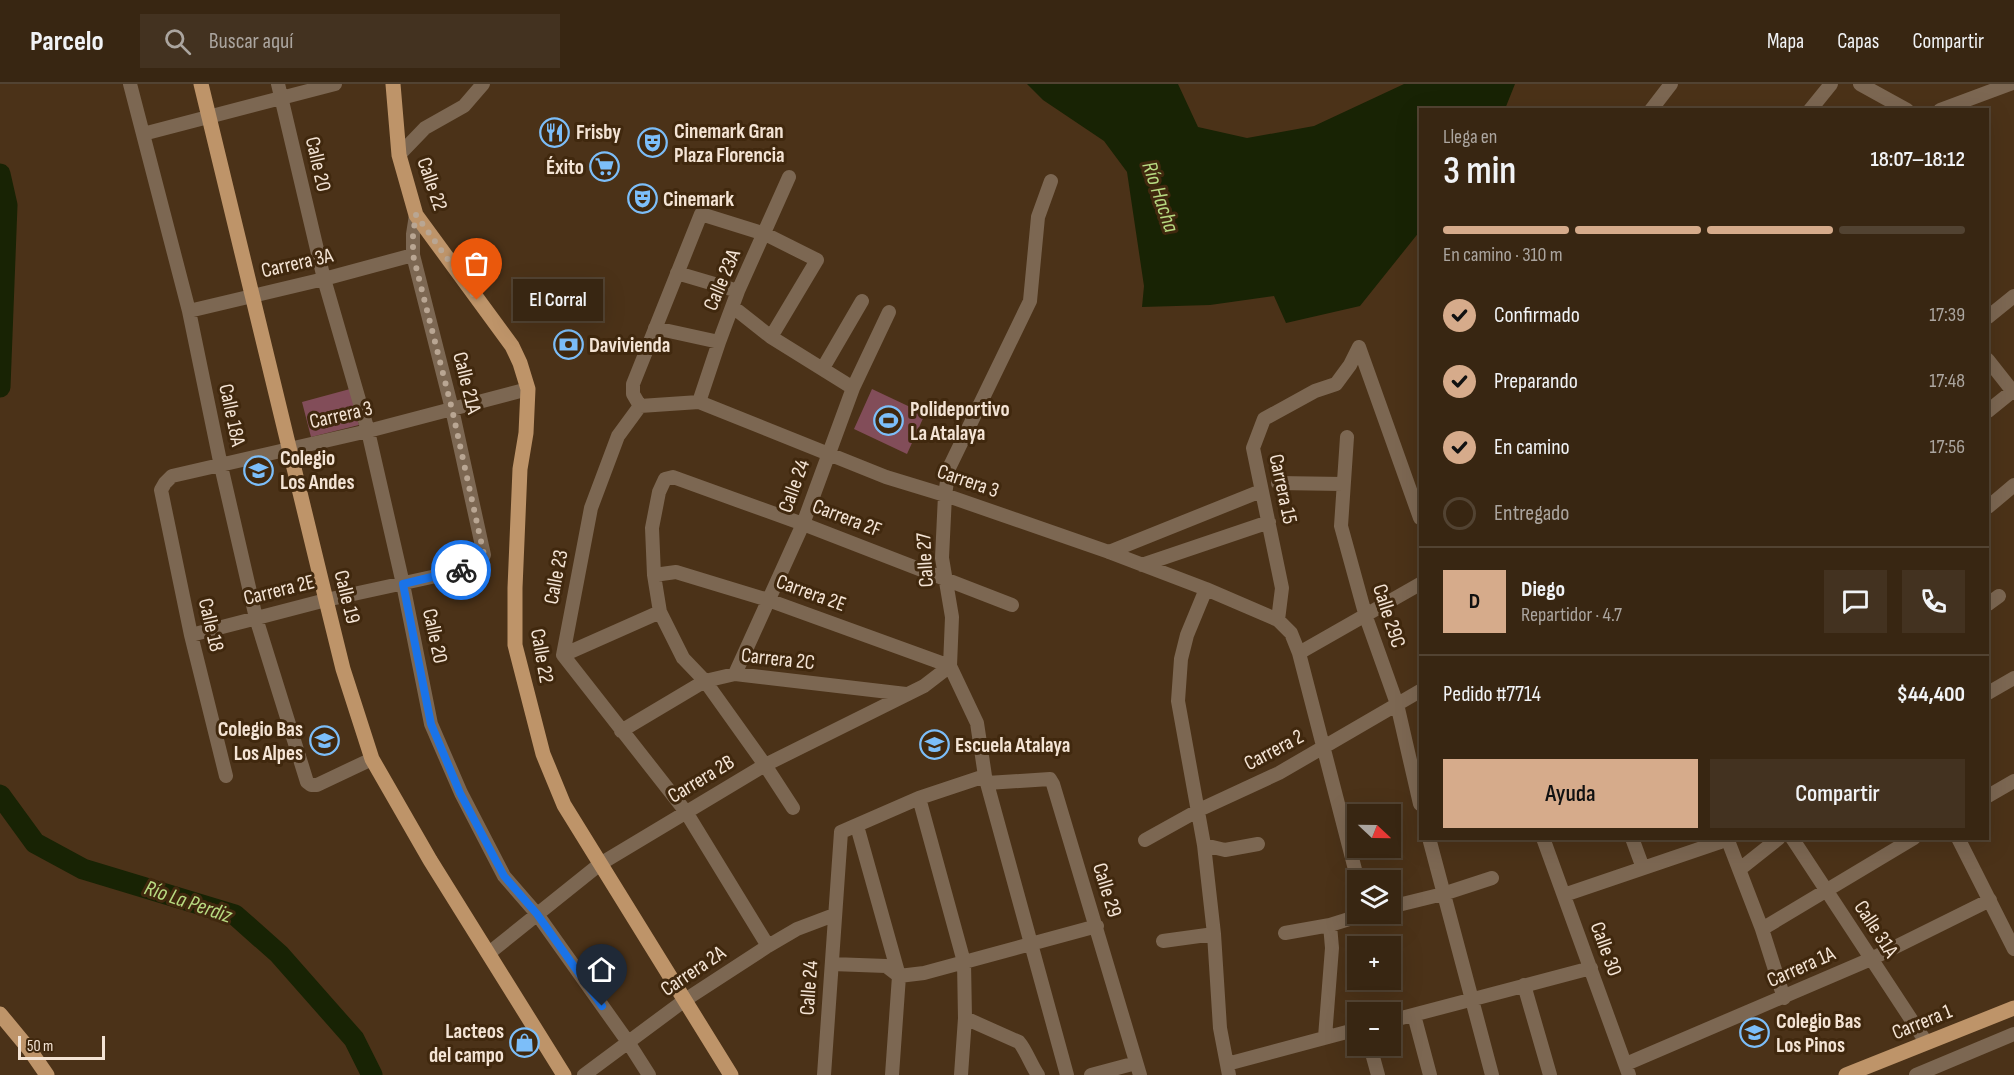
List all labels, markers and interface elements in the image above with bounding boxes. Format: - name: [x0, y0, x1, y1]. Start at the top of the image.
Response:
- search box: [140, 14, 560, 68]
- text: Parcelo: [30, 25, 104, 58]
- icon: search: [161, 25, 194, 58]
- text: Buscar aquí: [209, 28, 293, 55]
- text: Mapa: [1767, 29, 1804, 54]
- text: Capas: [1837, 29, 1879, 54]
- text: Compartir: [1912, 29, 1984, 54]
- restaurant icon: Frisby: [539, 116, 571, 148]
- place label: Cinemark Gran Plaza Florencia: [674, 119, 785, 168]
- place label: Frisby: [576, 120, 621, 145]
- text: Llega en: [1443, 125, 1497, 149]
- theatre icon: Cinemark Gran Plaza Florencia: [637, 127, 669, 159]
- street label: Calle 20: [300, 134, 336, 194]
- text: 18:07–18:12: [1871, 146, 1965, 173]
- text: 3 min: [1443, 148, 1516, 195]
- supermarket icon: Éxito: [589, 151, 621, 183]
- street label: Calle 22: [411, 154, 453, 214]
- place label: Éxito: [546, 155, 584, 180]
- water label: Río Hacha: [1135, 158, 1185, 236]
- theatre icon: Cinemark: [626, 183, 658, 215]
- place label: Cinemark: [663, 187, 734, 212]
- pin: [451, 238, 502, 300]
- street label: Carrera 3A: [259, 242, 336, 283]
- text: En camino · 310 m: [1443, 243, 1563, 267]
- street label: Calle 23A: [698, 245, 746, 314]
- icon: bag: [460, 247, 493, 280]
- callout: El Corral: [513, 279, 603, 321]
- text: El Corral: [529, 288, 587, 312]
- icon: check: [1443, 299, 1476, 332]
- text: Confirmado: [1494, 302, 1580, 329]
- text: 17:39: [1929, 303, 1965, 327]
- bank icon: Davivienda: [552, 329, 584, 361]
- place label: Davivienda: [589, 333, 670, 358]
- street label: Calle 21A: [447, 349, 487, 417]
- icon: check: [1443, 365, 1476, 398]
- text: Preparando: [1494, 368, 1578, 395]
- text: 17:48: [1929, 369, 1965, 393]
- street label: Calle 18A: [213, 382, 251, 449]
- street label: Carrera 3: [307, 396, 375, 434]
- place label: Polideportivo La Atalaya: [910, 397, 1010, 446]
- sports icon: Polideportivo La Atalaya: [873, 405, 905, 437]
- icon: check: [1443, 431, 1476, 464]
- text: En camino: [1494, 434, 1570, 461]
- text: 17:56: [1930, 435, 1965, 459]
- place label: Colegio Los Andes: [280, 446, 354, 495]
- street label: Carrera 15: [1263, 452, 1303, 526]
- school or university icon: Colegio Los Andes: [243, 454, 275, 486]
- street label: Calle 24: [773, 456, 815, 516]
- street label: Carrera 3: [934, 459, 1002, 503]
- street label: Carrera 2F: [809, 493, 885, 543]
- text: Entregado: [1494, 500, 1569, 527]
- street label: Calle 27: [911, 532, 939, 588]
- courier: [431, 540, 491, 600]
- street label: Calle 23: [538, 548, 574, 606]
- icon: bike: [445, 554, 478, 587]
- street label: Calle 19: [328, 568, 366, 626]
- street label: Carrera 2E: [241, 569, 317, 611]
- street label: Carrera 2E: [773, 569, 849, 617]
- button: chat: [1824, 570, 1887, 633]
- button: phone: [1902, 570, 1965, 633]
- text: Diego: [1521, 576, 1565, 603]
- street label: Calle 29C: [1367, 581, 1411, 651]
- text: D: [1469, 588, 1480, 615]
- street label: Calle 18: [193, 596, 229, 654]
- text: Repartidor · 4.7: [1521, 603, 1622, 627]
- street label: Calle 20: [417, 606, 453, 666]
- street label: Calle 22: [525, 627, 559, 685]
- street label: Carrera 2C: [740, 643, 816, 675]
- text: Pedido #7714: [1443, 681, 1541, 708]
- text: $44,400: [1897, 681, 1965, 708]
- place label: Colegio Bas Los Alpes: [218, 717, 303, 766]
- street label: Carrera 2: [1240, 724, 1308, 776]
- school or university icon: Colegio Bas Los Alpes: [308, 725, 340, 757]
- school or university icon: Escuela Atalaya: [918, 729, 950, 761]
- place label: Escuela Atalaya: [955, 733, 1070, 758]
- street label: Carrera 2B: [663, 749, 739, 809]
- button: Ayuda: [1443, 759, 1698, 828]
- button: Compartir: [1710, 759, 1965, 828]
- north arrow: [1347, 804, 1401, 858]
- map controls: [1347, 804, 1401, 1056]
- street label: Calle 29: [1087, 860, 1127, 920]
- button: layers: [1347, 870, 1401, 924]
- water label: Río La Perdiz: [141, 874, 236, 930]
- street label: Calle 31A: [1848, 896, 1904, 963]
- street label: Calle 30: [1585, 919, 1627, 979]
- button: +: [1347, 936, 1401, 990]
- street label: Carrera 2A: [656, 940, 731, 1002]
- street label: Carrera 1A: [1763, 941, 1840, 993]
- pin: [576, 944, 627, 1006]
- icon: home: [585, 953, 618, 986]
- street label: Calle 24: [795, 960, 823, 1016]
- street label: Carrera 1: [1888, 998, 1956, 1045]
- button: −: [1347, 1002, 1401, 1056]
- place label: Colegio Bas Los Pinos: [1776, 1009, 1861, 1058]
- school or university icon: Colegio Bas Los Pinos: [1739, 1017, 1771, 1049]
- place label: Lacteos del campo: [429, 1019, 504, 1068]
- shop icon: Lacteos del campo: [509, 1027, 541, 1059]
- scale bar: [18, 1033, 105, 1060]
- text: 50 m: [27, 1037, 53, 1056]

